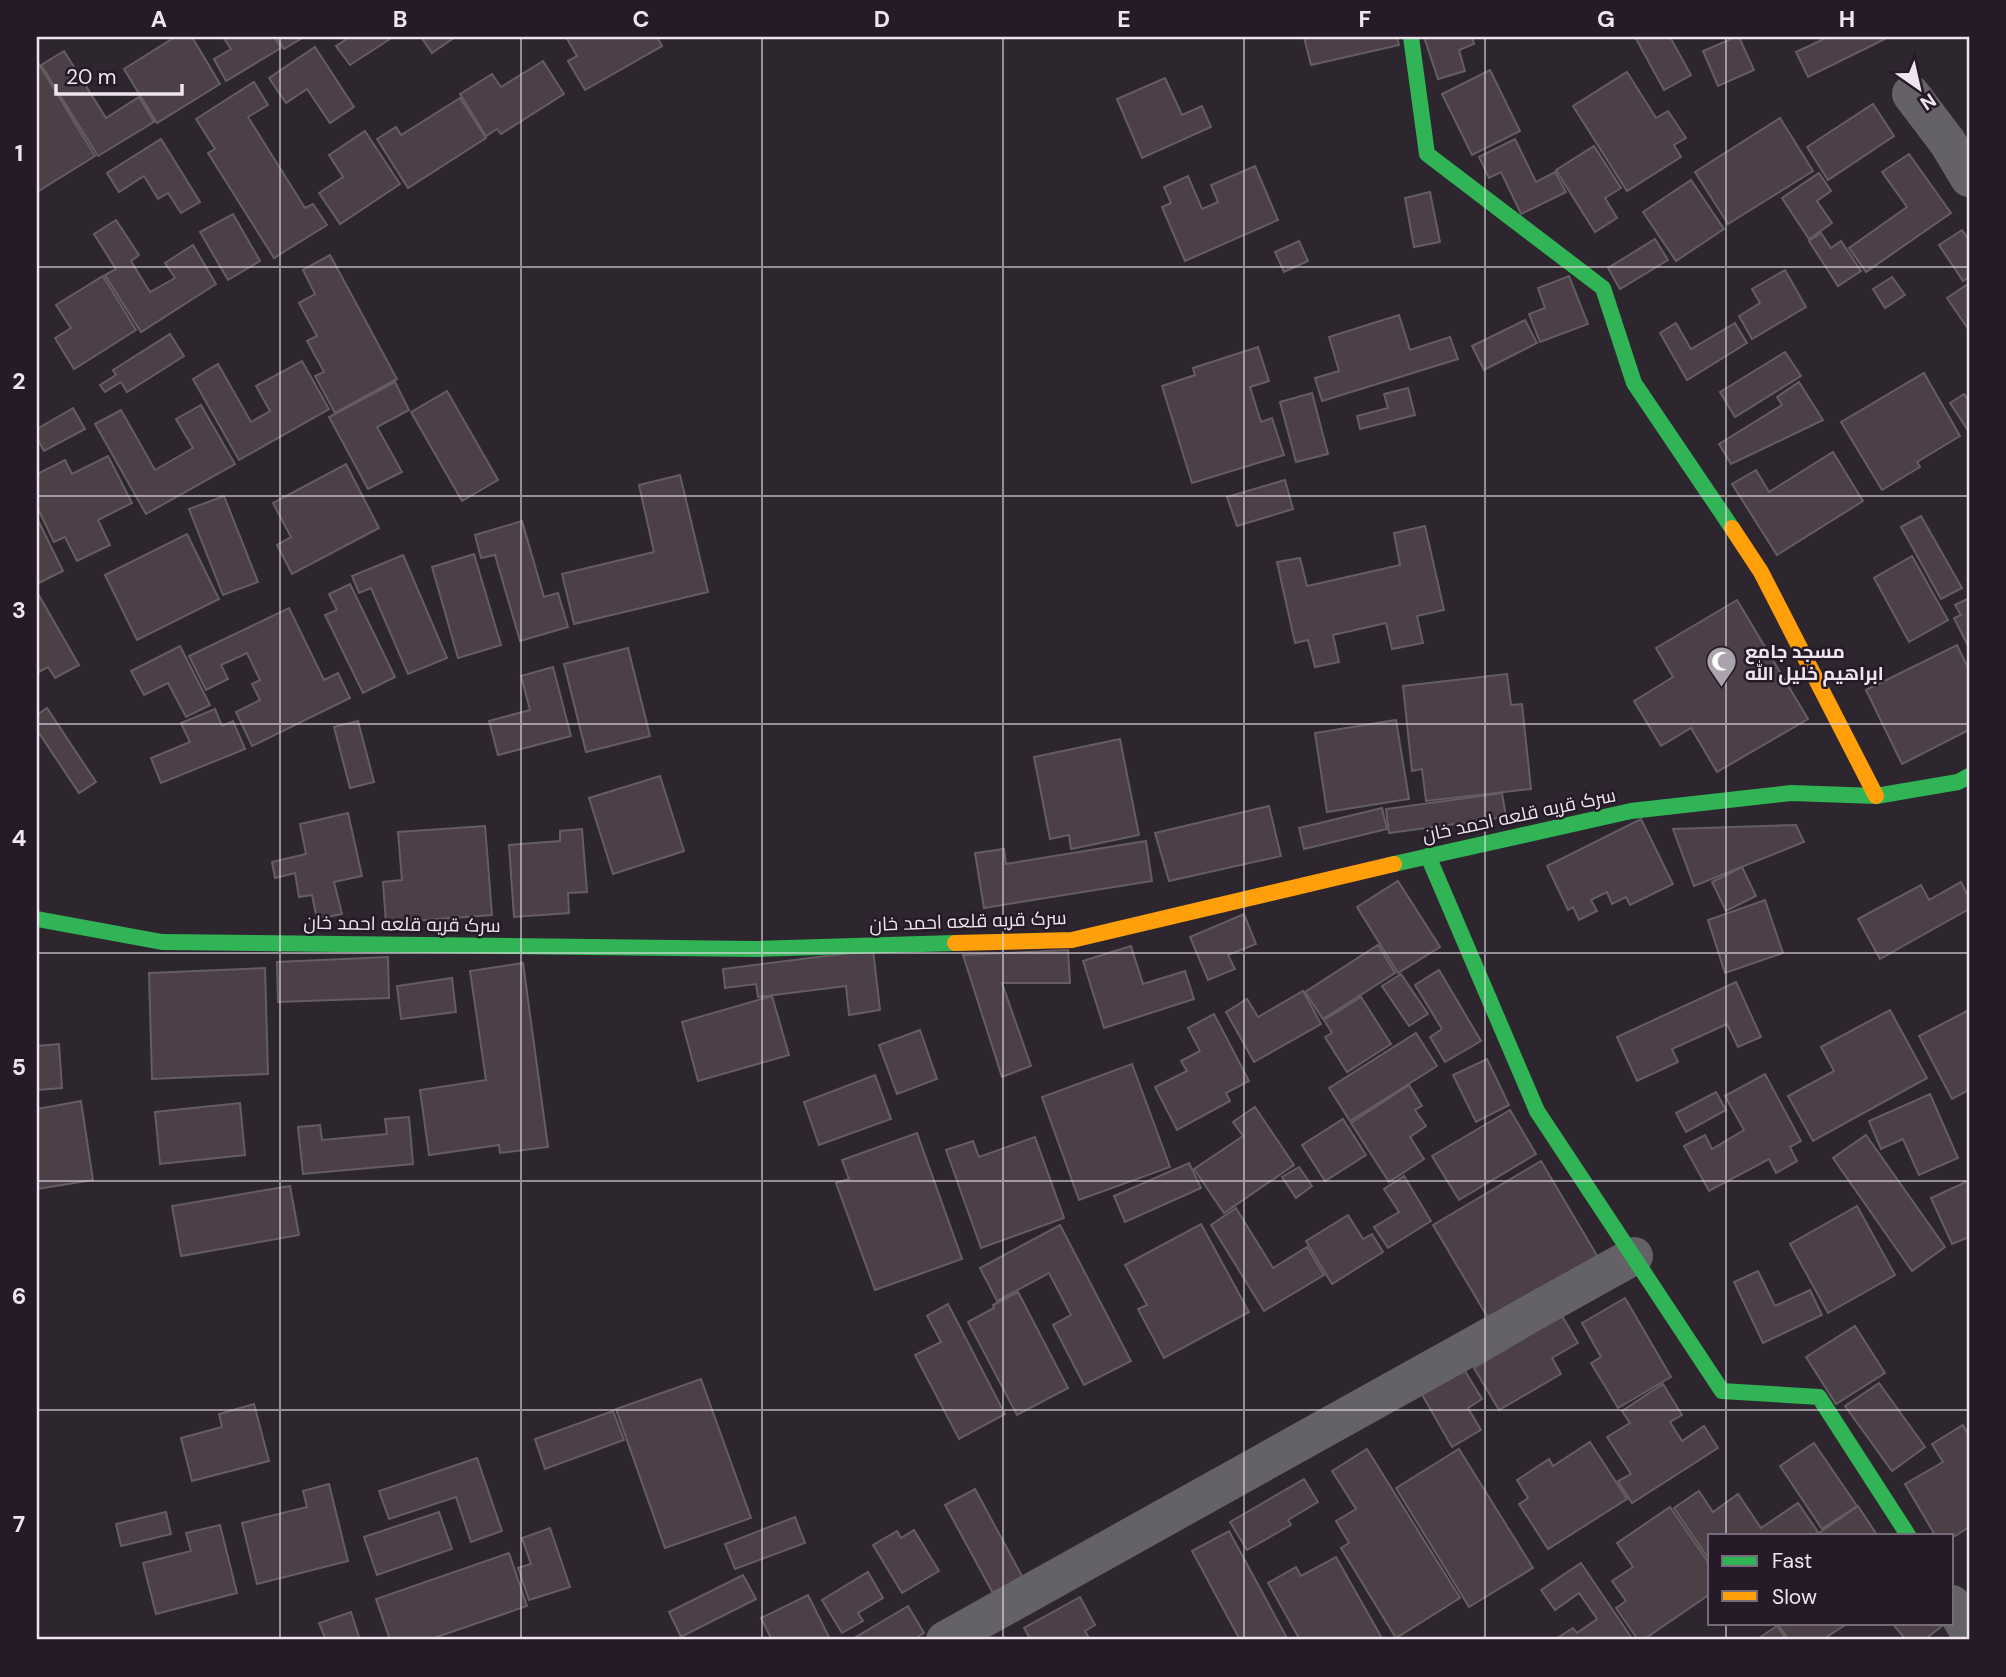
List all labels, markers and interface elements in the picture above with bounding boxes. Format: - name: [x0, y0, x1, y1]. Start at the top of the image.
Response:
- text: A: [151, 4, 167, 34]
- text: B: [393, 4, 407, 34]
- text: C: [633, 4, 649, 34]
- text: D: [874, 4, 890, 34]
- text: E: [1117, 4, 1131, 34]
- text: F: [1359, 4, 1372, 34]
- text: G: [1597, 4, 1615, 34]
- text: H: [1839, 4, 1855, 34]
- scale bar: [56, 52, 182, 96]
- north arrow: [1884, 52, 1954, 122]
- text: 20 m: [66, 63, 117, 91]
- text: N: [1915, 87, 1941, 116]
- text: 1: [15, 138, 23, 168]
- text: 2: [12, 366, 26, 396]
- text: 3: [12, 595, 26, 625]
- place label: مسجد جامع ابراهیم خلیل الله: [1745, 639, 1884, 687]
- mosque icon: مسجد جامع ابراهیم خلیل الله: [1705, 645, 1739, 689]
- street label: سرک قریه قلعه احمد خان: [1420, 782, 1618, 848]
- text: 4: [12, 823, 27, 853]
- street label: سرک قریه قلعه احمد خان: [869, 905, 1067, 937]
- street label: سرک قریه قلعه احمد خان: [303, 910, 501, 938]
- text: 5: [12, 1052, 26, 1082]
- text: 6: [12, 1281, 26, 1311]
- text: 7: [13, 1509, 25, 1539]
- legend: [1708, 1534, 1954, 1624]
- text: Fast: [1772, 1547, 1812, 1575]
- text: Slow: [1772, 1583, 1817, 1611]

